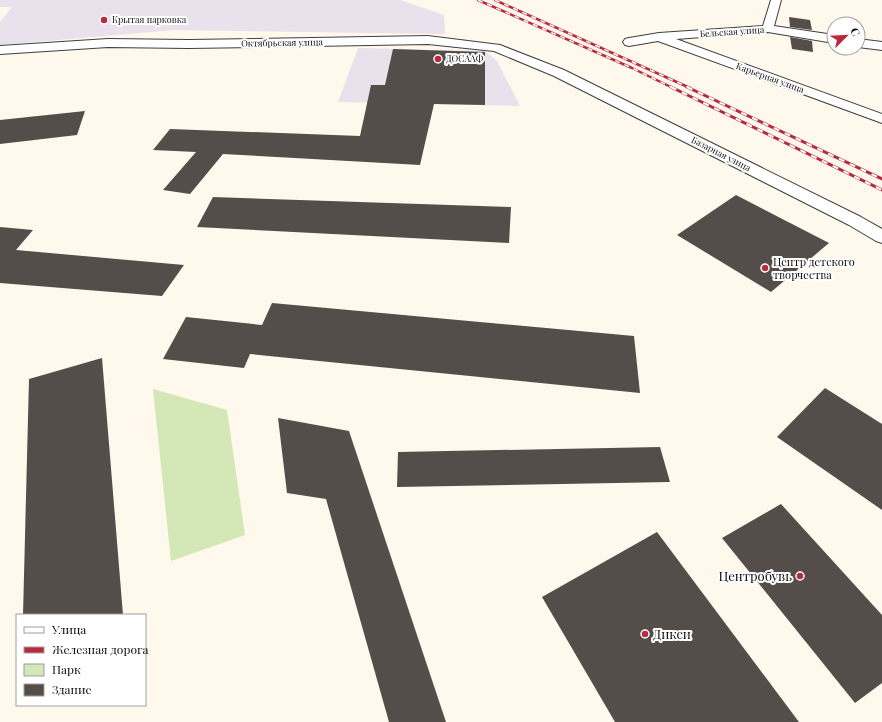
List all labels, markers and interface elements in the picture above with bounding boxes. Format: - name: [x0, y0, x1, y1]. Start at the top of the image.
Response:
- place label: Крытая парковка: [112, 13, 187, 25]
- marker: Крытая парковка: [99, 15, 109, 25]
- north arrow: [826, 16, 866, 56]
- street label: Бельская улица: [699, 23, 765, 39]
- text: С: [847, 25, 864, 39]
- street label: Октябрьская улица: [241, 35, 323, 49]
- place label: ДОСААФ: [446, 52, 484, 64]
- marker: ДОСААФ: [433, 54, 443, 64]
- street label: Карьерная улица: [735, 59, 807, 95]
- street label: Базарная улица: [690, 133, 754, 173]
- place label: Центр детского творчества: [773, 254, 855, 282]
- marker: Центр детского творчества: [760, 263, 770, 273]
- place label: Центробувь: [719, 567, 792, 584]
- marker: Центробувь: [795, 571, 805, 581]
- legend: [16, 614, 146, 706]
- text: Улица: [51, 621, 86, 637]
- place label: Дикси: [653, 625, 691, 642]
- marker: Дикси: [640, 629, 650, 639]
- text: Железная дорога: [52, 641, 149, 657]
- text: Парк: [52, 661, 81, 677]
- text: Здание: [52, 681, 92, 697]

